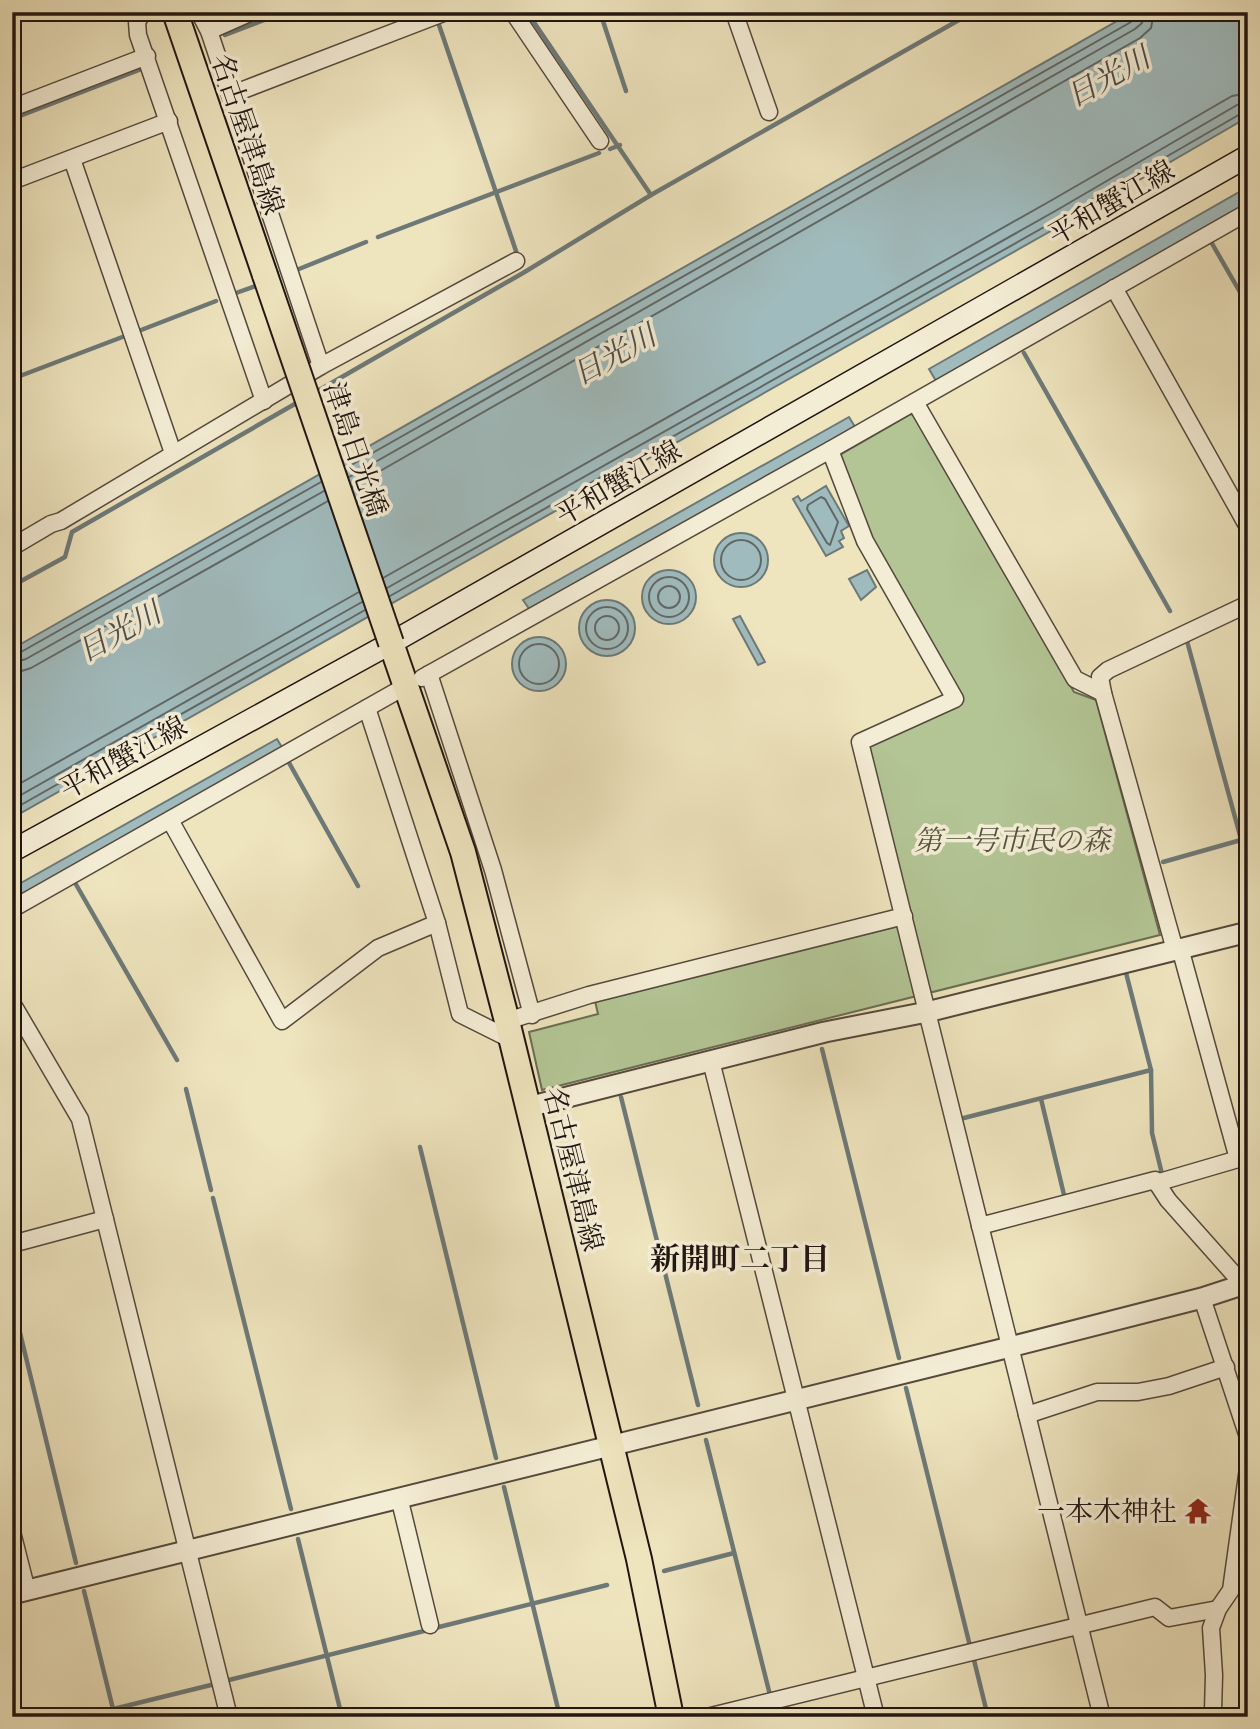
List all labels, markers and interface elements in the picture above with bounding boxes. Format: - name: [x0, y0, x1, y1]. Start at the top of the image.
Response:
- water label: 日光川: [1061, 40, 1158, 114]
- street label: 名古屋津島線: [205, 50, 289, 219]
- street label: 平和蟹江線: [1043, 155, 1180, 252]
- water label: 日光川: [567, 318, 664, 392]
- street label: 津島日光橋: [317, 378, 392, 521]
- street label: 平和蟹江線: [550, 435, 687, 532]
- water label: 日光川: [72, 595, 169, 669]
- street label: 平和蟹江線: [55, 711, 192, 806]
- park label: 第一号市民の森: [914, 826, 1113, 857]
- street label: 名古屋津島線: [537, 1084, 608, 1255]
- district label: 新開町二丁目: [650, 1243, 830, 1276]
- temple icon: 一本木神社: [1183, 1496, 1213, 1526]
- place label: 一本木神社: [1037, 1497, 1177, 1528]

